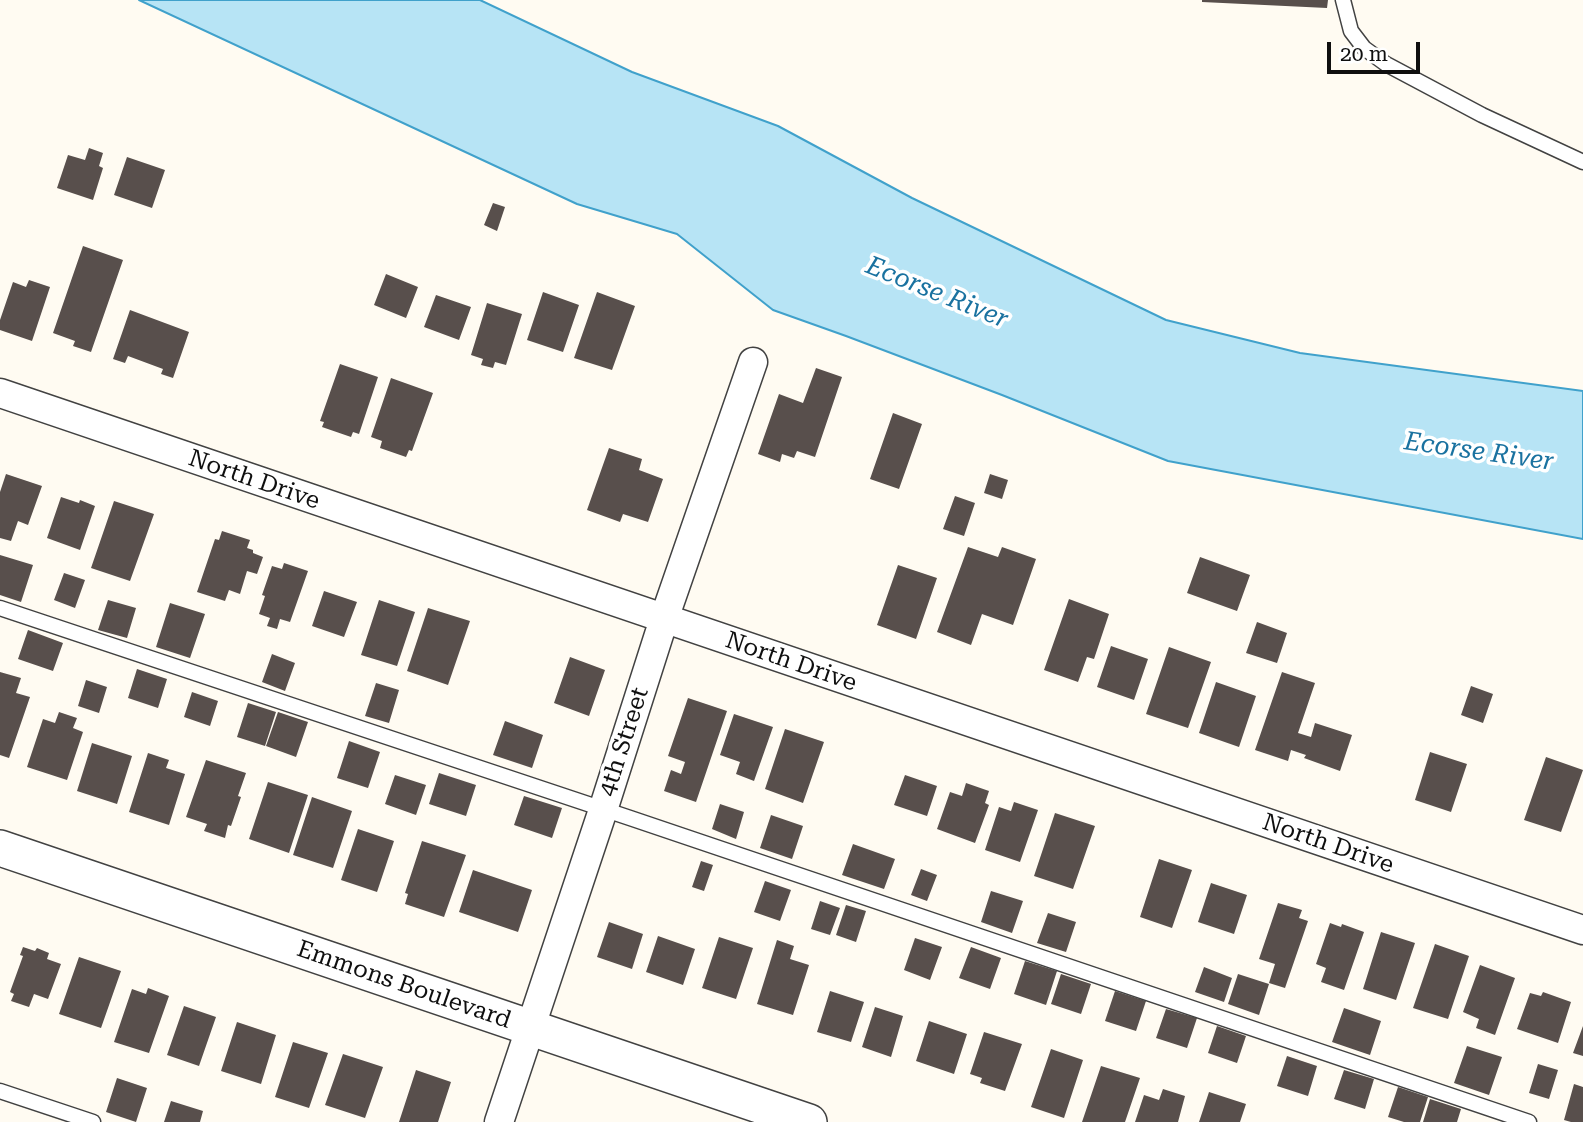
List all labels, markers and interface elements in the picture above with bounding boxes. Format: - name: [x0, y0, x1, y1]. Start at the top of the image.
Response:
- scale bar: [1331, 28, 1424, 72]
- text: 20 m: [1340, 42, 1388, 66]
- water label: Ecorse River: [861, 250, 1013, 336]
- water label: Ecorse River: [1402, 426, 1556, 478]
- street label: North Drive: [184, 444, 324, 516]
- street label: North Drive: [721, 626, 861, 698]
- street label: 4th Street: [593, 684, 655, 800]
- street label: North Drive: [1258, 808, 1398, 880]
- street label: Emmons Boulevard: [293, 935, 515, 1035]

